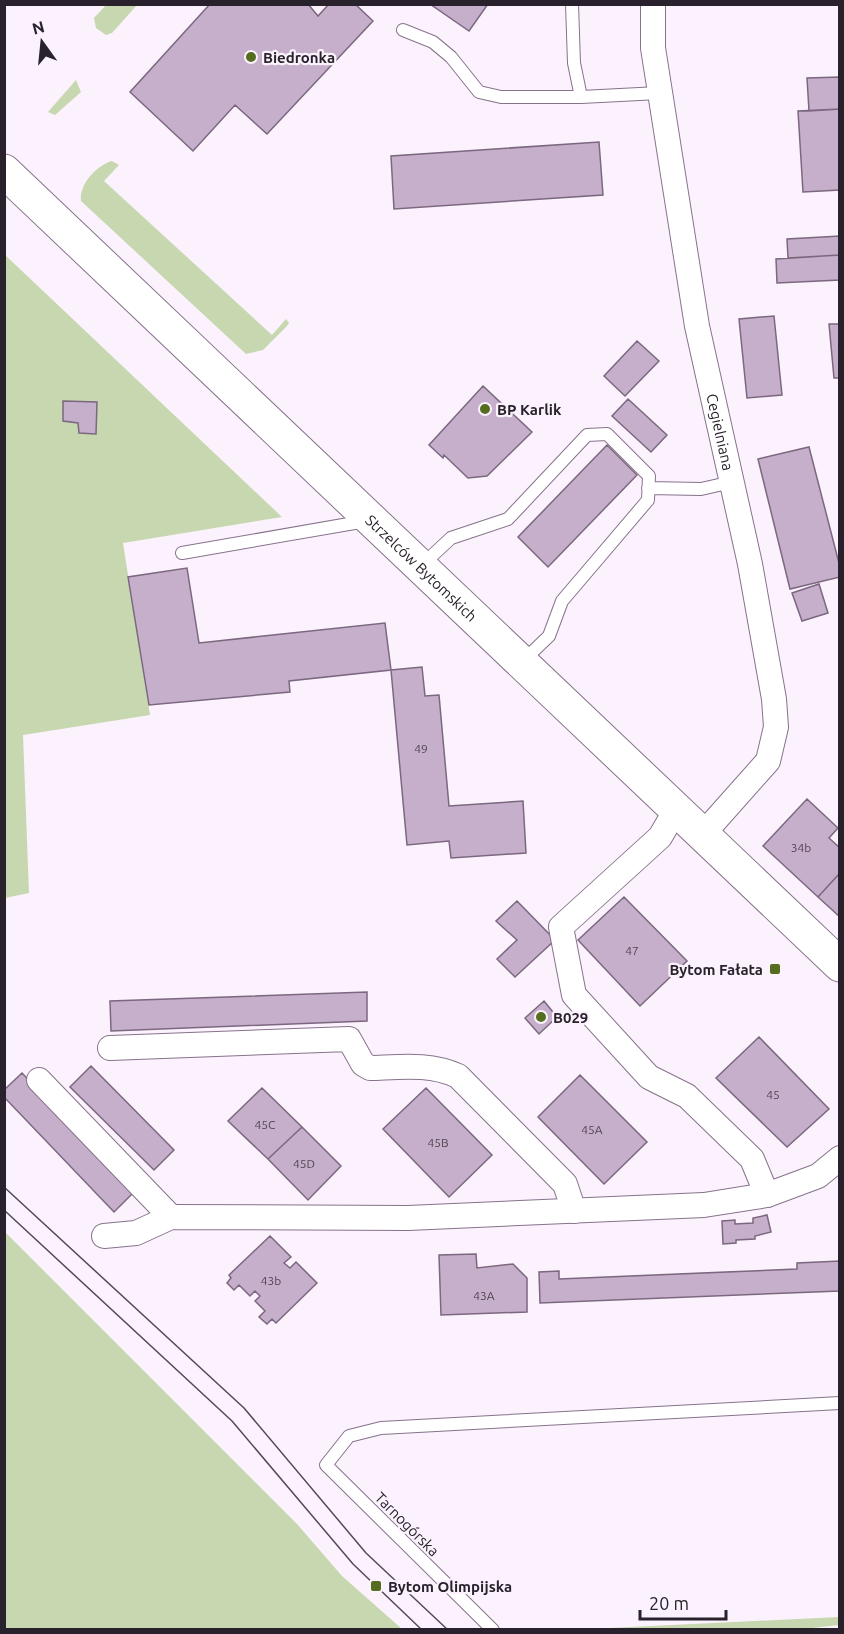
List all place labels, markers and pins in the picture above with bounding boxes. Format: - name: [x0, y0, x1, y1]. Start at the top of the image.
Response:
- place label: Biedronka: [263, 49, 335, 66]
- marker: Biedronka: [244, 50, 258, 64]
- place label: BP Karlik: [497, 401, 562, 418]
- marker: BP Karlik: [478, 402, 492, 416]
- place label: Bytom Fałata: [669, 961, 763, 978]
- marker: Bytom Fałata: [768, 962, 782, 976]
- place label: B029: [553, 1009, 588, 1026]
- marker: B029: [534, 1010, 548, 1024]
- place label: Bytom Olimpijska: [388, 1578, 512, 1595]
- marker: Bytom Olimpijska: [369, 1579, 383, 1593]

